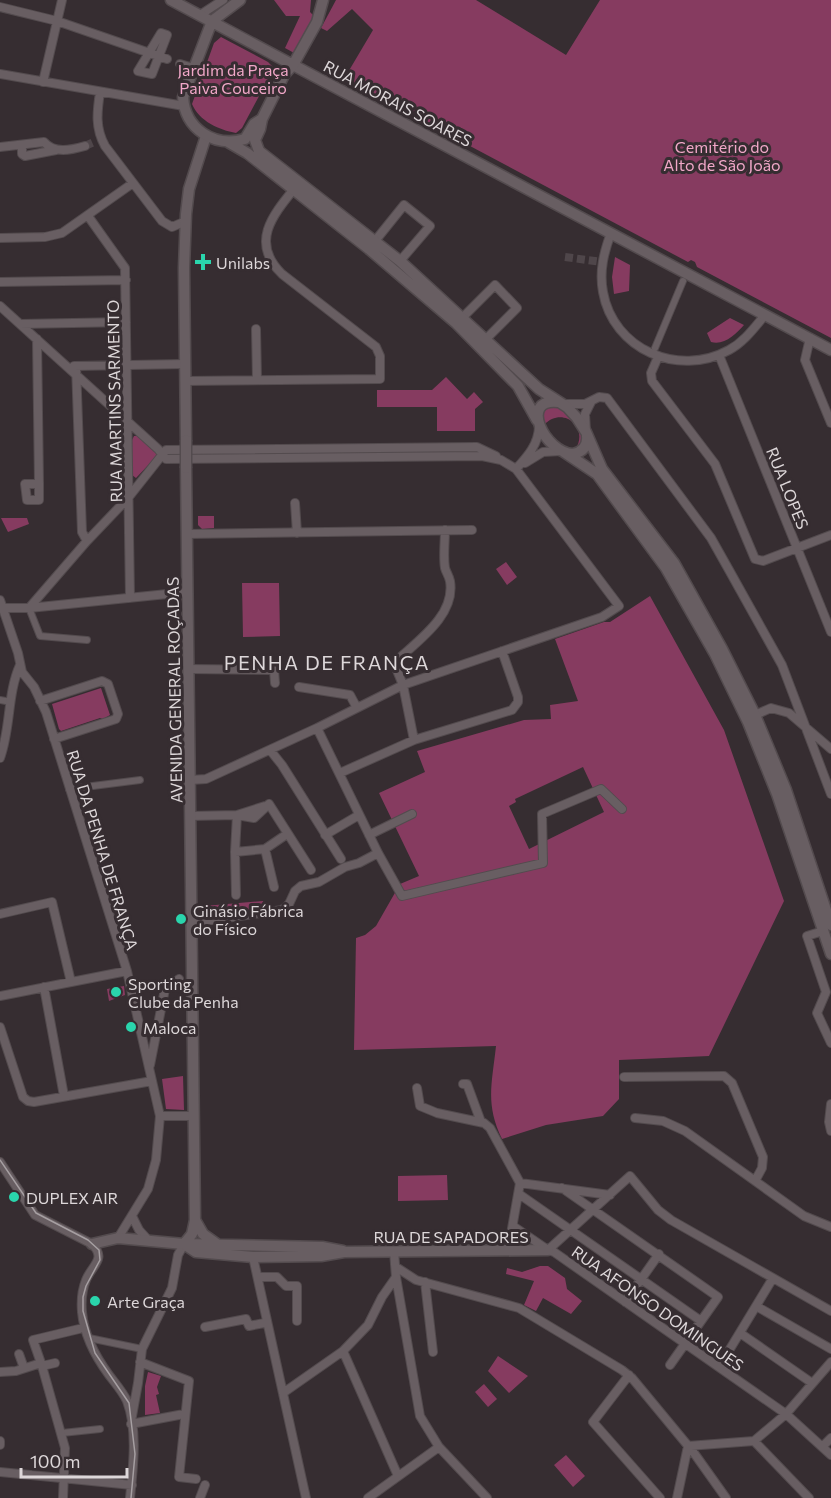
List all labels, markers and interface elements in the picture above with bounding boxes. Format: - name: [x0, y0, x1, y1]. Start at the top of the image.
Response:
- street label: RUA MORAIS SOARES: [321, 56, 475, 150]
- park label: Jardim da Praça Paiva Couceiro: [177, 60, 289, 97]
- park label: Cemitério do Alto de São João: [663, 137, 781, 174]
- marker: Unilabs: [194, 253, 212, 271]
- place label: Unilabs: [216, 253, 270, 272]
- street label: RUA MARTINS SARMENTO: [103, 300, 125, 502]
- street label: RUA LOPES: [763, 444, 813, 532]
- street label: AVENIDA GENERAL ROÇADAS: [163, 577, 185, 803]
- district label: PENHA DE FRANÇA: [224, 650, 430, 674]
- street label: RUA DA PENHA DE FRANÇA: [63, 748, 143, 952]
- place label: Ginásio Fábrica do Físico: [193, 901, 304, 938]
- marker: Ginásio Fábrica do Físico: [174, 912, 188, 926]
- place label: Sporting Clube da Penha: [128, 974, 239, 1011]
- marker: Sporting Clube da Penha: [109, 985, 123, 999]
- place label: Maloca: [143, 1018, 196, 1037]
- marker: Maloca: [124, 1020, 138, 1034]
- place label: DUPLEX AIR: [26, 1188, 119, 1207]
- marker: DUPLEX AIR: [7, 1190, 21, 1204]
- street label: RUA DE SAPADORES: [373, 1227, 529, 1246]
- street label: RUA AFONSO DOMINGUES: [568, 1241, 748, 1375]
- place label: Arte Graça: [107, 1292, 185, 1311]
- marker: Arte Graça: [88, 1294, 102, 1308]
- scale bar: [21, 1441, 128, 1479]
- text: 100 m: [30, 1450, 80, 1472]

